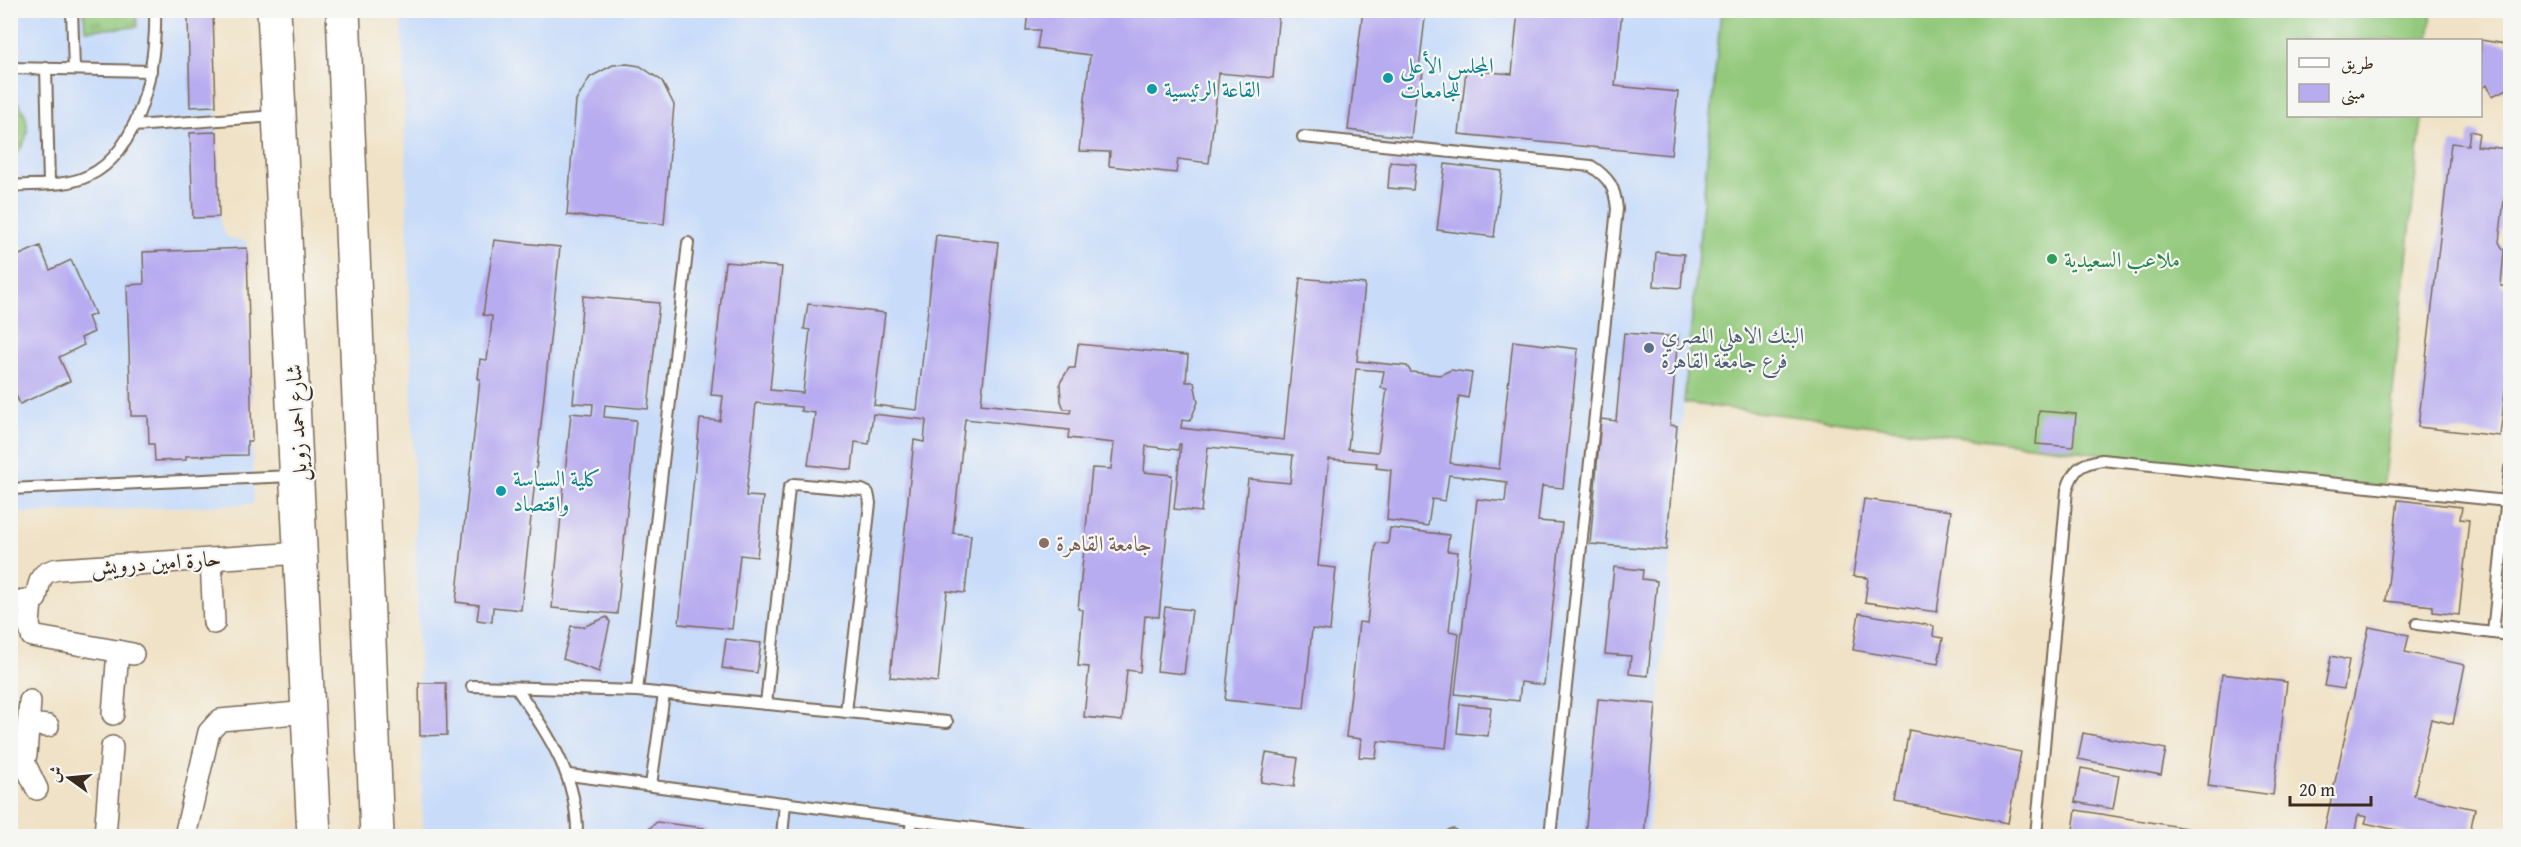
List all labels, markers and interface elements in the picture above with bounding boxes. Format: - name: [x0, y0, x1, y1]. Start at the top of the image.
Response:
- legend: [2287, 39, 2482, 117]
- place label: المجلس الأعلى للجامعات: [1400, 49, 1494, 106]
- text: طريق: [2341, 49, 2374, 76]
- marker: المجلس الأعلى للجامعات: [1381, 71, 1395, 85]
- place label: القاعة الرئيسية: [1164, 73, 1261, 105]
- text: مبنى: [2341, 79, 2366, 106]
- marker: القاعة الرئيسية: [1145, 82, 1159, 96]
- place label: ملاعب السعيدية: [2064, 243, 2180, 275]
- marker: ملاعب السعيدية: [2045, 252, 2059, 266]
- place label: البنك الاهلي المصري فرع جامعة القاهرة: [1661, 319, 1804, 379]
- marker: البنك الاهلي المصري فرع جامعة القاهرة: [1642, 341, 1656, 355]
- street label: شارع احمد زويل: [277, 363, 318, 483]
- place label: كلية السياسة واقتصاد: [513, 462, 601, 519]
- marker: كلية السياسة واقتصاد: [494, 484, 508, 498]
- place label: جامعة القاهرة: [1056, 527, 1152, 559]
- marker: جامعة القاهرة: [1037, 536, 1051, 550]
- street label: حارة امين درويش: [90, 541, 222, 583]
- north arrow: [39, 748, 99, 808]
- text: ش: [41, 763, 68, 785]
- scale bar: [2290, 769, 2371, 807]
- text: 20 m: [2299, 776, 2335, 803]

